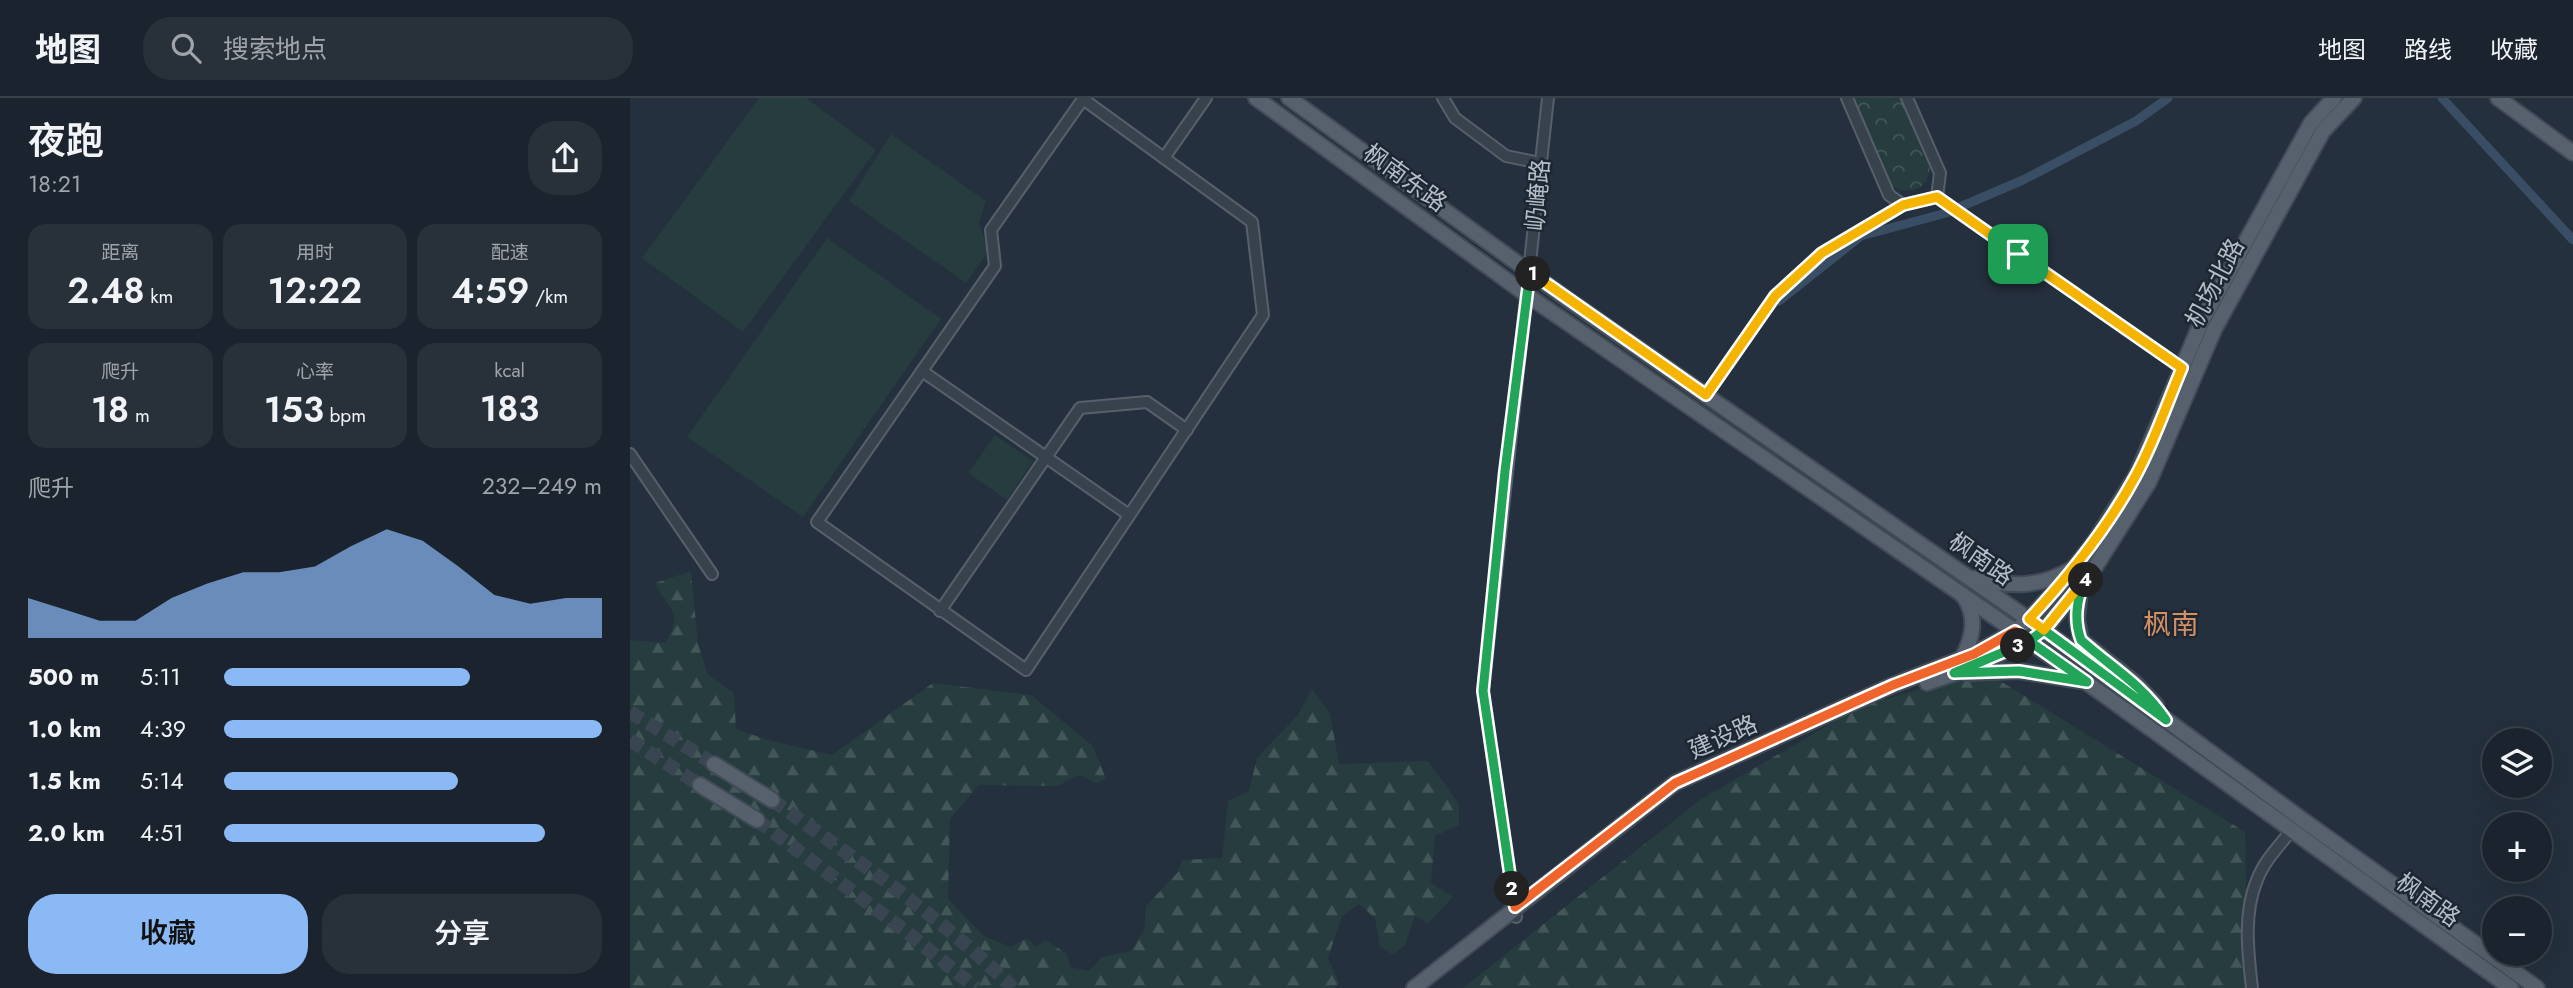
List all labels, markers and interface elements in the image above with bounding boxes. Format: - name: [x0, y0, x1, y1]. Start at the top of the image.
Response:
- search box: [143, 17, 633, 80]
- text: 地图: [35, 26, 101, 73]
- icon: search: [167, 29, 205, 67]
- text: 搜索地点: [223, 30, 327, 68]
- text: 地图: [2318, 32, 2366, 67]
- text: 路线: [2404, 32, 2452, 67]
- text: 收藏: [2490, 32, 2538, 67]
- text: 夜跑: [28, 113, 104, 168]
- button: share: [528, 121, 602, 195]
- street label: 枫南东路: [1356, 135, 1454, 220]
- street label: 屷崦路: [1517, 158, 1558, 232]
- text: 18:21: [28, 167, 81, 201]
- pin: [1988, 224, 2048, 284]
- street label: 机场北路: [2177, 232, 2253, 333]
- icon: arrive: [1999, 235, 2037, 273]
- text: 距离: [101, 239, 139, 266]
- text: 用时: [296, 239, 334, 266]
- text: 配速: [491, 239, 529, 266]
- pin: 1: [1516, 256, 1550, 292]
- text: 1: [1528, 260, 1537, 287]
- text: 2.48: [67, 266, 145, 316]
- text: 12:22: [268, 266, 362, 316]
- text: 4:59: [451, 266, 529, 316]
- text: km: [145, 283, 173, 310]
- text: /km: [529, 283, 568, 310]
- text: kcal: [494, 357, 525, 384]
- text: 爬升: [101, 358, 139, 385]
- text: 心率: [296, 358, 334, 385]
- text: 183: [480, 384, 539, 434]
- text: 18: [91, 385, 129, 435]
- text: 153: [264, 385, 324, 435]
- text: m: [129, 402, 150, 429]
- text: bpm: [324, 402, 366, 429]
- text: 232–249 m: [482, 469, 602, 503]
- text: 爬升: [28, 471, 74, 505]
- street label: 枫南路: [1942, 524, 2021, 594]
- pin: 4: [2068, 562, 2104, 598]
- text: 4: [2079, 566, 2092, 593]
- district label: 枫南: [2143, 604, 2199, 645]
- pin: 3: [2000, 628, 2036, 664]
- text: 3: [2012, 632, 2023, 659]
- text: 500 m: [28, 660, 99, 694]
- text: 5:11: [140, 660, 181, 694]
- street label: 建设路: [1683, 706, 1763, 767]
- text: 1.0 km: [28, 712, 101, 746]
- text: 4:39: [140, 712, 186, 746]
- map controls: [2482, 728, 2552, 966]
- button: layers: [2482, 728, 2552, 798]
- text: 1.5 km: [28, 764, 101, 798]
- text: 5:14: [140, 764, 184, 798]
- button: +: [2482, 812, 2552, 882]
- text: 2.0 km: [28, 816, 105, 850]
- text: 4:51: [140, 816, 184, 850]
- street label: 枫南路: [2389, 864, 2468, 935]
- pin: 2: [1494, 872, 1530, 906]
- text: 2: [1505, 875, 1518, 902]
- button: 收藏: [28, 894, 308, 974]
- button: 分享: [322, 894, 602, 974]
- button: −: [2482, 896, 2552, 966]

